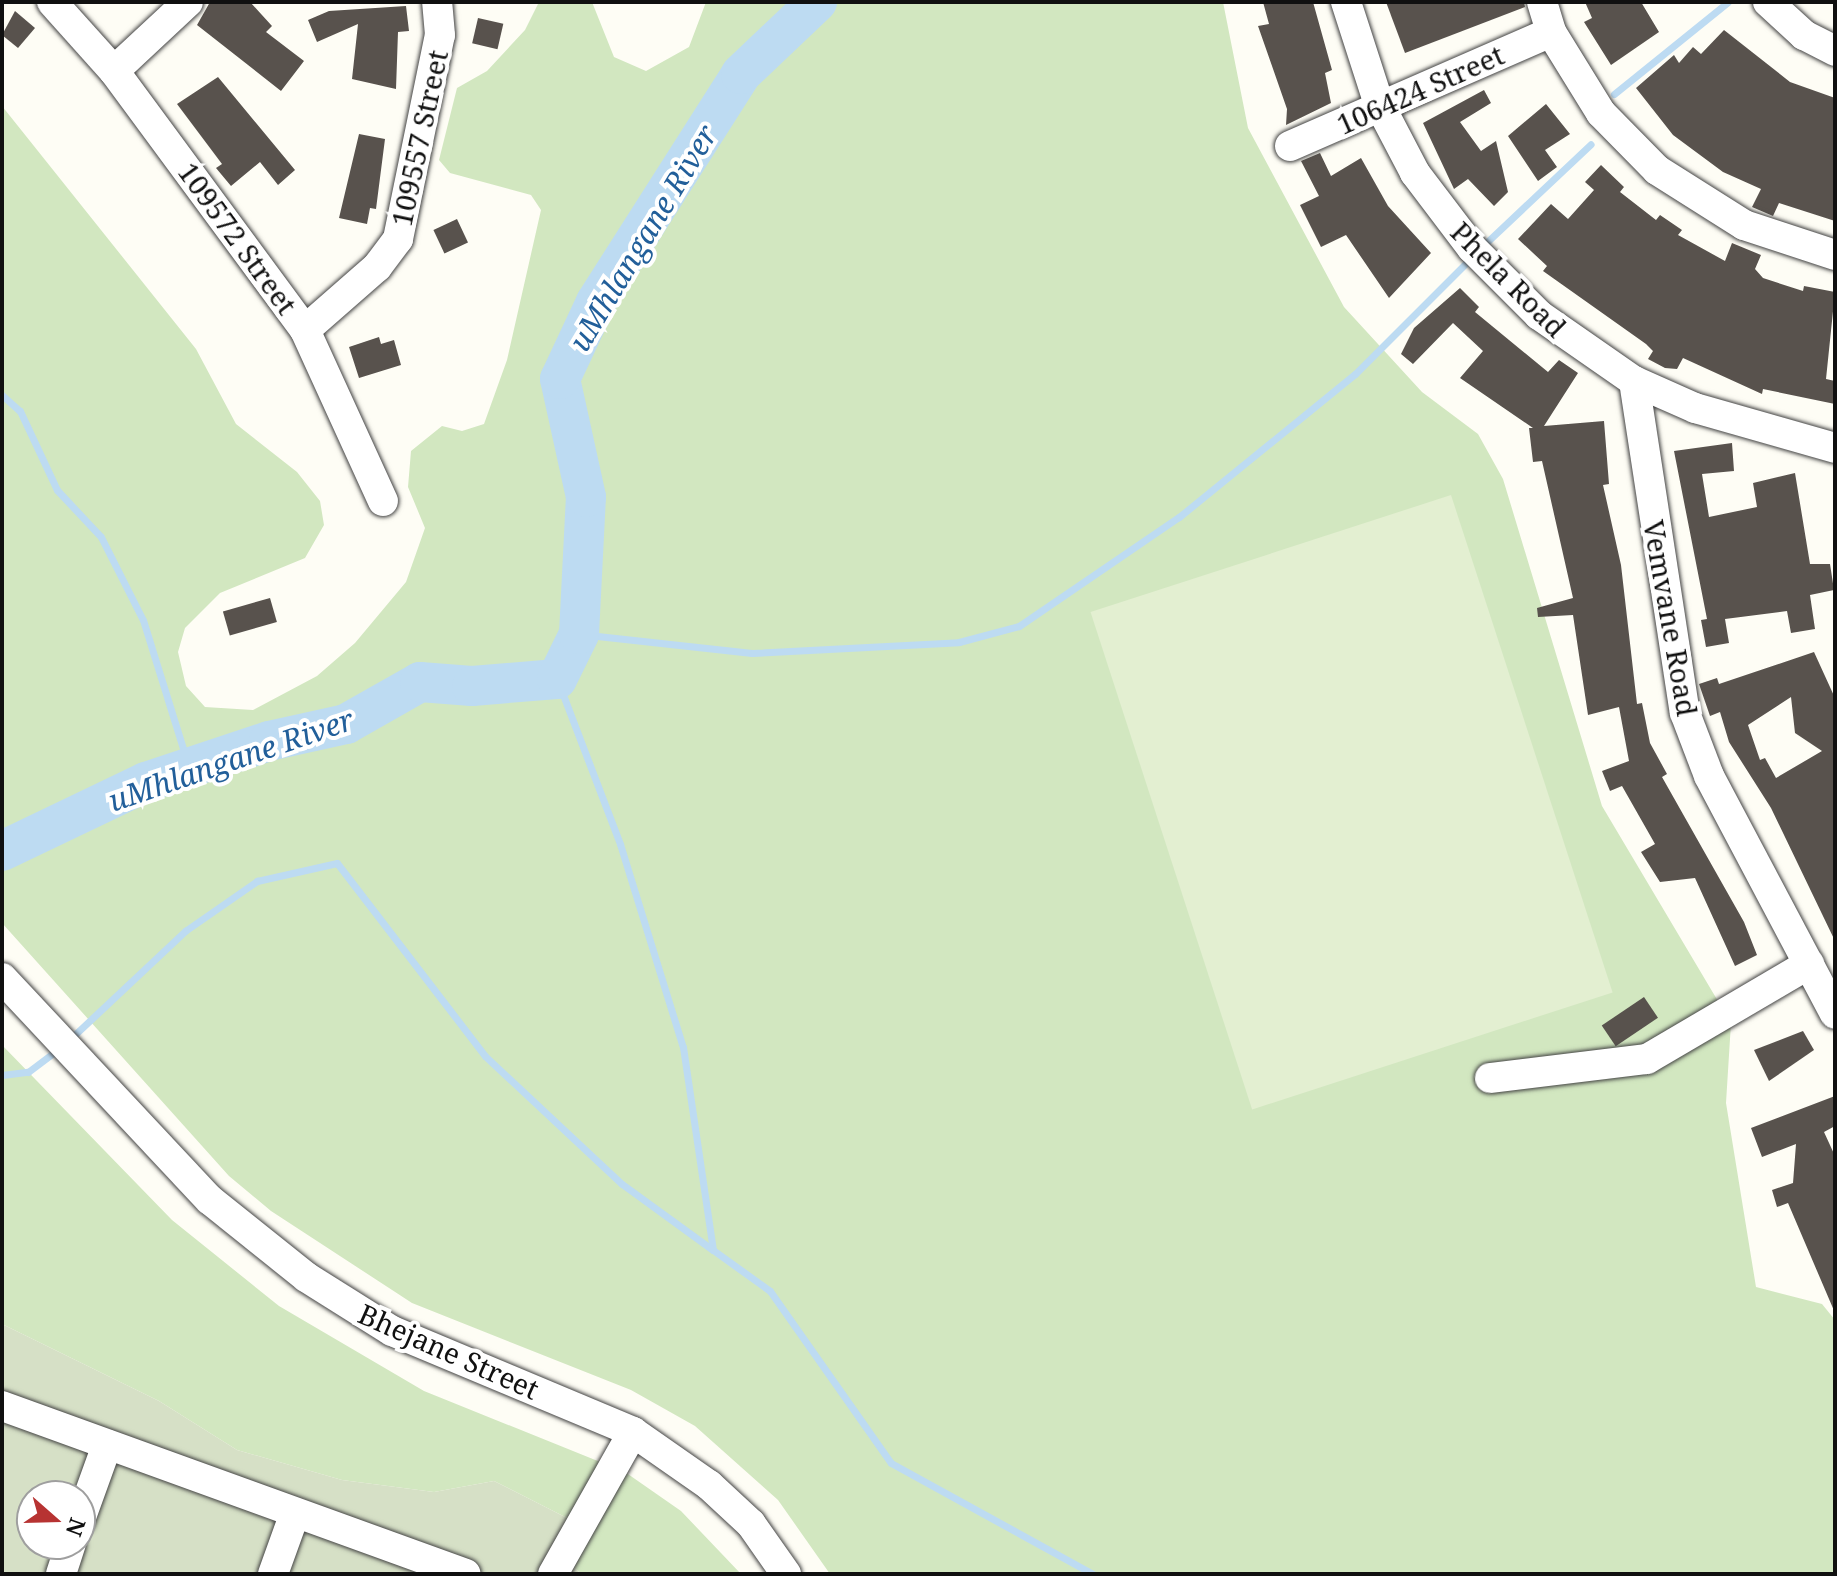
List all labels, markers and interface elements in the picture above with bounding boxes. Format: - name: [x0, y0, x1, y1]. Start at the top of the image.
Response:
- street label: 106424 Street: [1331, 37, 1509, 141]
- street label: 109557 Street: [384, 47, 454, 229]
- water label: uMhlangane River: [561, 119, 725, 357]
- street label: 109572 Street: [172, 156, 304, 320]
- street label: Phela Road: [1444, 214, 1574, 344]
- street label: Vemvane Road: [1637, 517, 1705, 719]
- water label: uMhlangane River: [104, 701, 358, 819]
- street label: Bhejane Street: [354, 1296, 544, 1406]
- north arrow: [16, 1480, 96, 1560]
- text: N: [60, 1514, 94, 1541]

